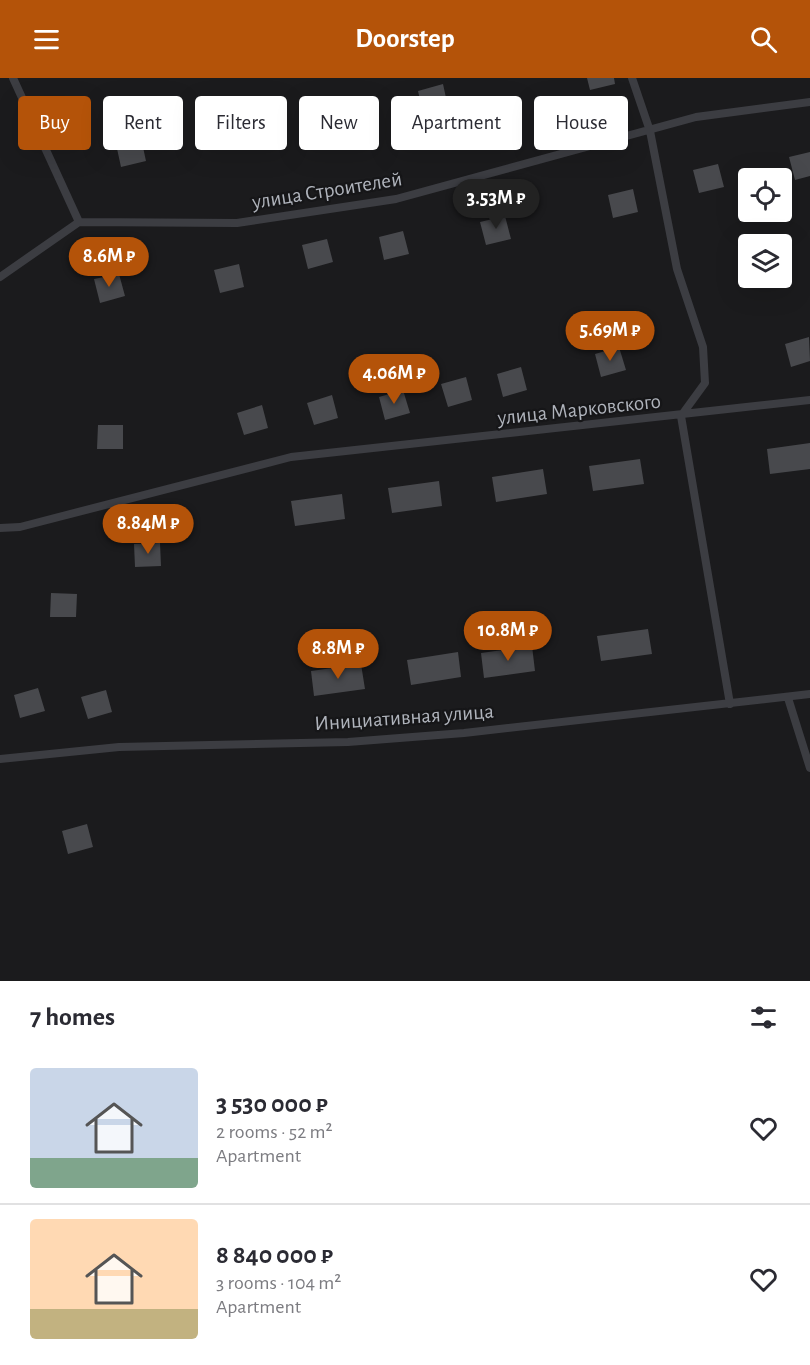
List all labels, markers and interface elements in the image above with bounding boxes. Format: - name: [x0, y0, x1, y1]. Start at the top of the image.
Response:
- icon: menu: [30, 23, 63, 56]
- icon: search: [747, 23, 780, 56]
- text: Doorstep: [355, 25, 455, 52]
- chip: Buy: [18, 96, 91, 150]
- chip: Rent: [103, 96, 183, 150]
- chip: Filters: [195, 96, 287, 150]
- chip: New: [299, 96, 379, 150]
- chip: Apartment: [391, 96, 522, 150]
- chip: House: [534, 96, 628, 150]
- street label: улица Строителей: [250, 168, 404, 213]
- map controls: [738, 168, 792, 288]
- button: locate: [738, 168, 792, 222]
- pin: 3.53M ₽: [441, 179, 551, 230]
- text: 3.53M ₽: [467, 188, 525, 208]
- button: layers: [738, 234, 792, 288]
- pin: 8.6M ₽: [60, 237, 158, 288]
- text: 8.6M ₽: [83, 246, 135, 266]
- pin: 5.69M ₽: [555, 311, 665, 362]
- text: 5.69M ₽: [580, 320, 640, 340]
- pin: 4.06M ₽: [339, 354, 449, 405]
- text: 4.06M ₽: [362, 363, 426, 383]
- street label: улица Марковского: [495, 390, 662, 429]
- pin: 8.84M ₽: [93, 504, 203, 555]
- text: 8.84M ₽: [117, 513, 179, 533]
- pin: 10.8M ₽: [453, 611, 563, 662]
- text: 10.8M ₽: [478, 620, 538, 640]
- pin: 8.8M ₽: [289, 629, 387, 680]
- text: 8.8M ₽: [312, 638, 364, 658]
- street label: Инициативная улица: [313, 701, 495, 734]
- icon: filters: [747, 1001, 780, 1034]
- text: 7 homes: [30, 1004, 115, 1030]
- text: 3 530 000 ₽: [216, 1091, 328, 1117]
- icon: home: [78, 1092, 150, 1164]
- icon: heart: [747, 1112, 780, 1145]
- text: 2 rooms · 52 m²: [216, 1122, 333, 1142]
- text: Apartment: [216, 1146, 301, 1166]
- text: 8 840 000 ₽: [216, 1242, 333, 1268]
- icon: home: [78, 1243, 150, 1315]
- icon: heart: [747, 1263, 780, 1296]
- text: 3 rooms · 104 m²: [216, 1273, 341, 1293]
- text: Apartment: [216, 1297, 301, 1317]

